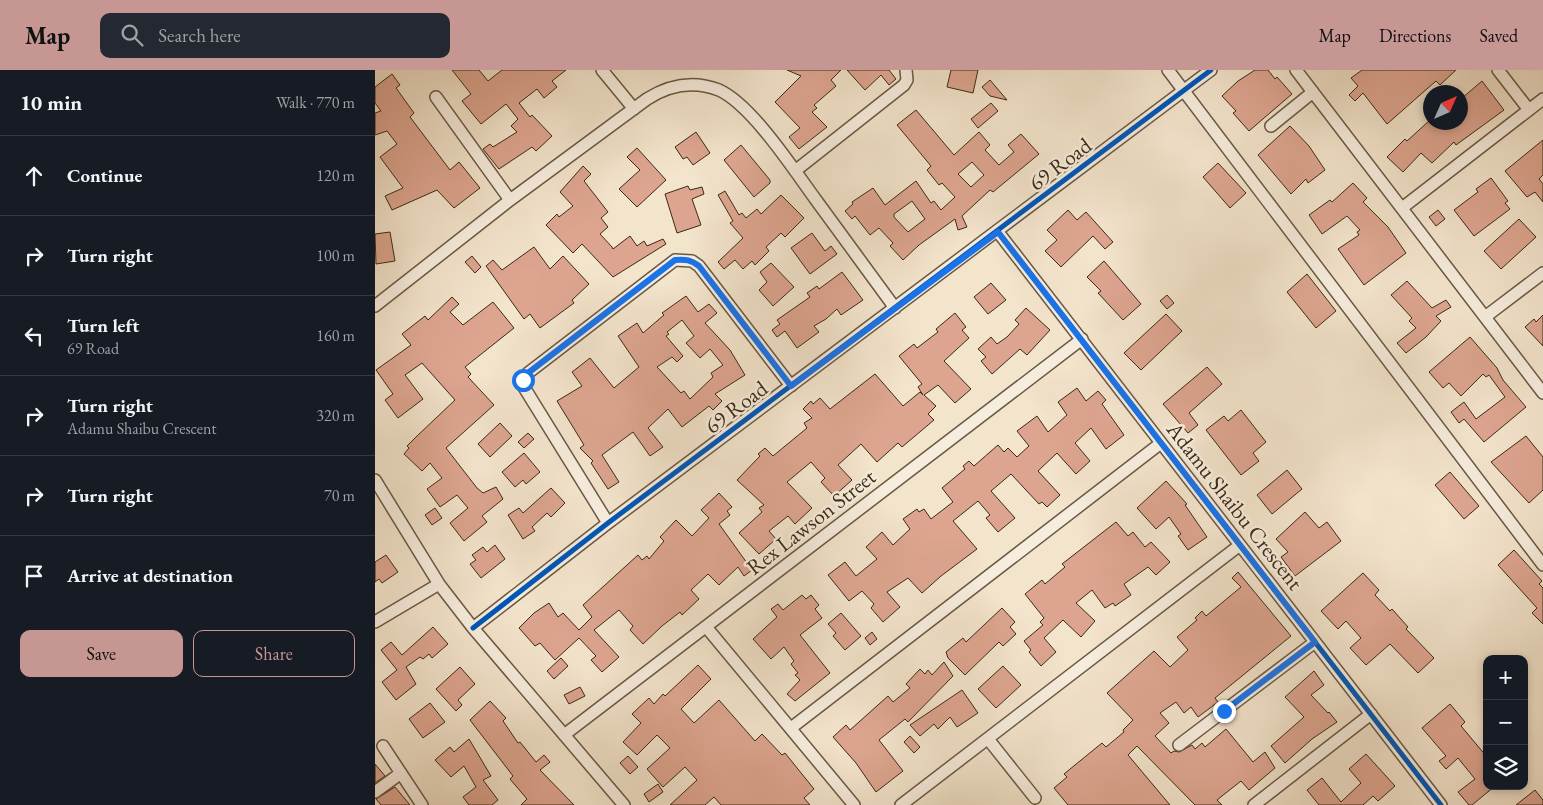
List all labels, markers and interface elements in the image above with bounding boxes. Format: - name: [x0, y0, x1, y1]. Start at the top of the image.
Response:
- search box: [100, 13, 450, 58]
- text: Map: [25, 20, 70, 51]
- icon: search: [118, 21, 146, 49]
- text: Search here: [158, 23, 241, 48]
- text: Map: [1319, 24, 1351, 47]
- text: Directions: [1379, 24, 1451, 47]
- text: Saved: [1479, 24, 1518, 47]
- north arrow: [1423, 85, 1468, 130]
- text: 10 min: [20, 89, 82, 116]
- text: Walk · 770 m: [276, 92, 355, 113]
- street label: 69 Road: [1023, 130, 1098, 197]
- icon: ahead: [20, 162, 48, 190]
- text: Continue: [67, 163, 142, 188]
- text: 120 m: [316, 165, 355, 186]
- icon: right: [20, 242, 48, 270]
- text: Turn right: [67, 243, 153, 268]
- text: 100 m: [316, 245, 355, 266]
- text: Turn left: [67, 313, 139, 338]
- icon: left: [20, 322, 48, 350]
- text: 160 m: [316, 325, 355, 346]
- text: 69 Road: [67, 338, 119, 359]
- route start: [512, 369, 535, 392]
- street label: 69 Road: [699, 373, 774, 440]
- text: Turn right: [67, 393, 153, 418]
- icon: right: [20, 402, 48, 430]
- text: 320 m: [316, 405, 355, 426]
- street label: Adamu Shaibu Crescent: [1160, 415, 1310, 596]
- text: Adamu Shaibu Crescent: [67, 418, 217, 439]
- street label: Rex Lawson Street: [740, 462, 882, 582]
- icon: right: [20, 482, 48, 510]
- text: Turn right: [67, 483, 153, 508]
- text: 70 m: [324, 485, 355, 506]
- icon: arrive: [20, 562, 48, 590]
- text: Arrive at destination: [67, 563, 233, 588]
- button: Save: [20, 630, 183, 677]
- button: Share: [193, 630, 355, 677]
- map controls: [1483, 655, 1528, 790]
- button: +: [1483, 655, 1528, 700]
- route end: [1213, 700, 1236, 723]
- button: −: [1483, 700, 1528, 745]
- button: layers: [1483, 745, 1528, 790]

